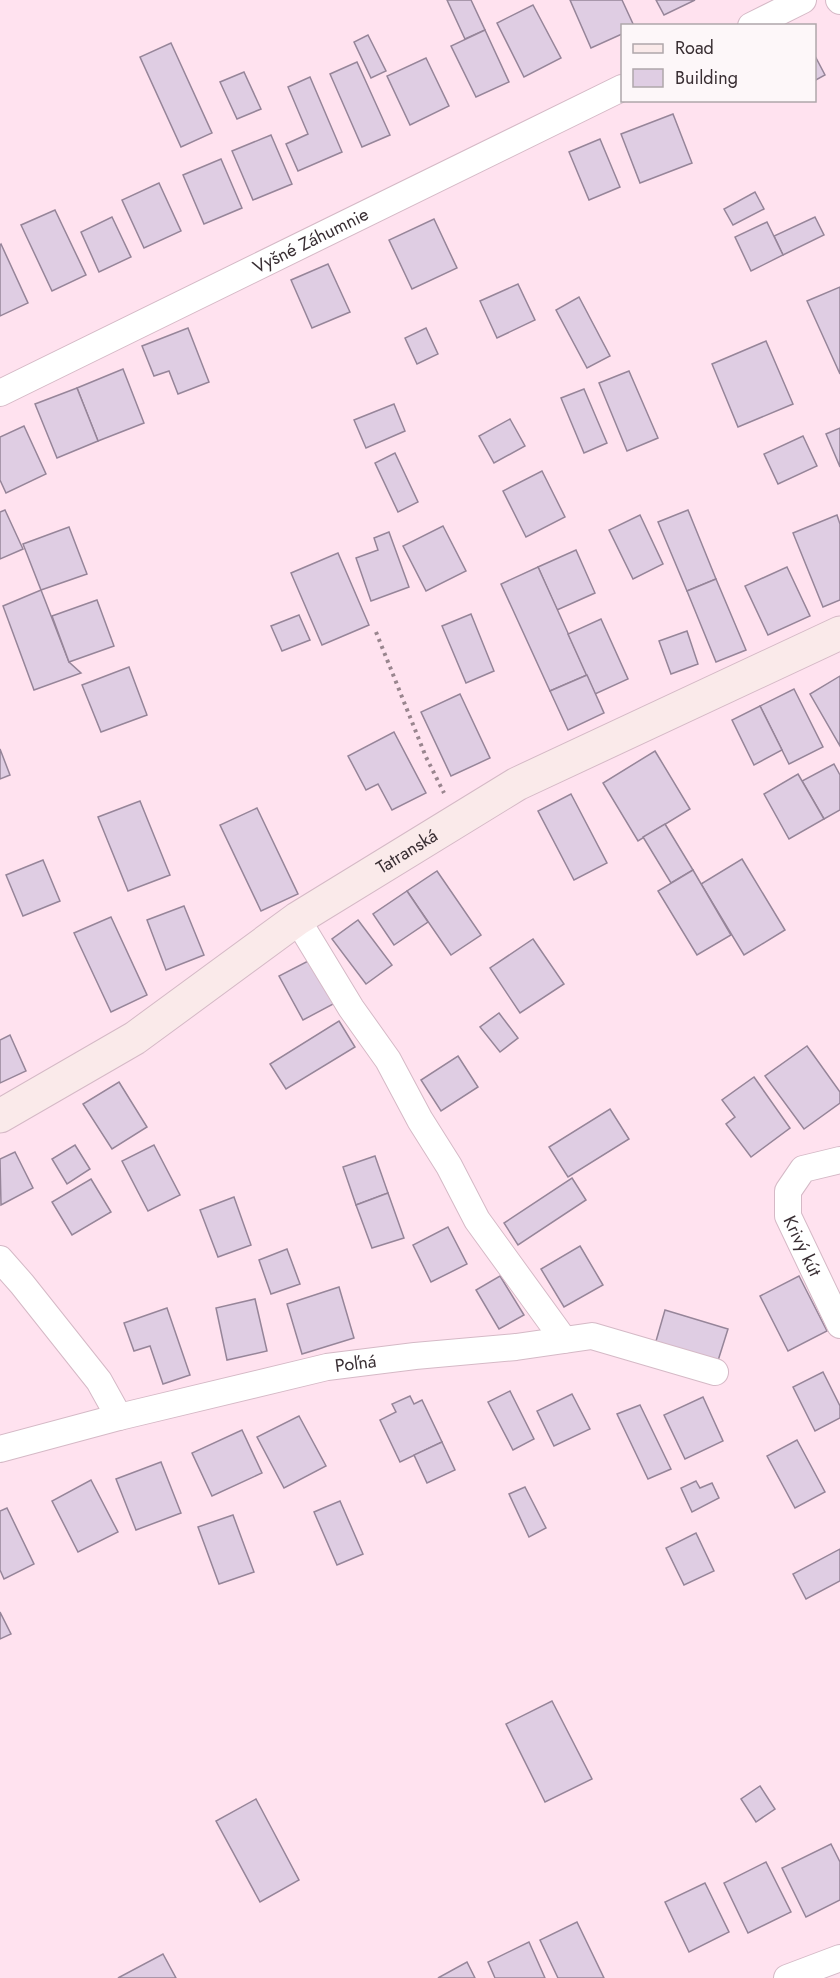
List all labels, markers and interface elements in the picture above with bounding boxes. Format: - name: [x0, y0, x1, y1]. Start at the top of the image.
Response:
- legend: [621, 24, 816, 102]
- text: Road: [675, 35, 714, 61]
- text: Building: [675, 65, 738, 91]
- street label: Vyšné Záhumnie: [248, 201, 373, 280]
- street label: Tatranská: [371, 823, 443, 880]
- street label: Krivý kút: [777, 1211, 828, 1281]
- street label: Poľná: [333, 1348, 378, 1379]

